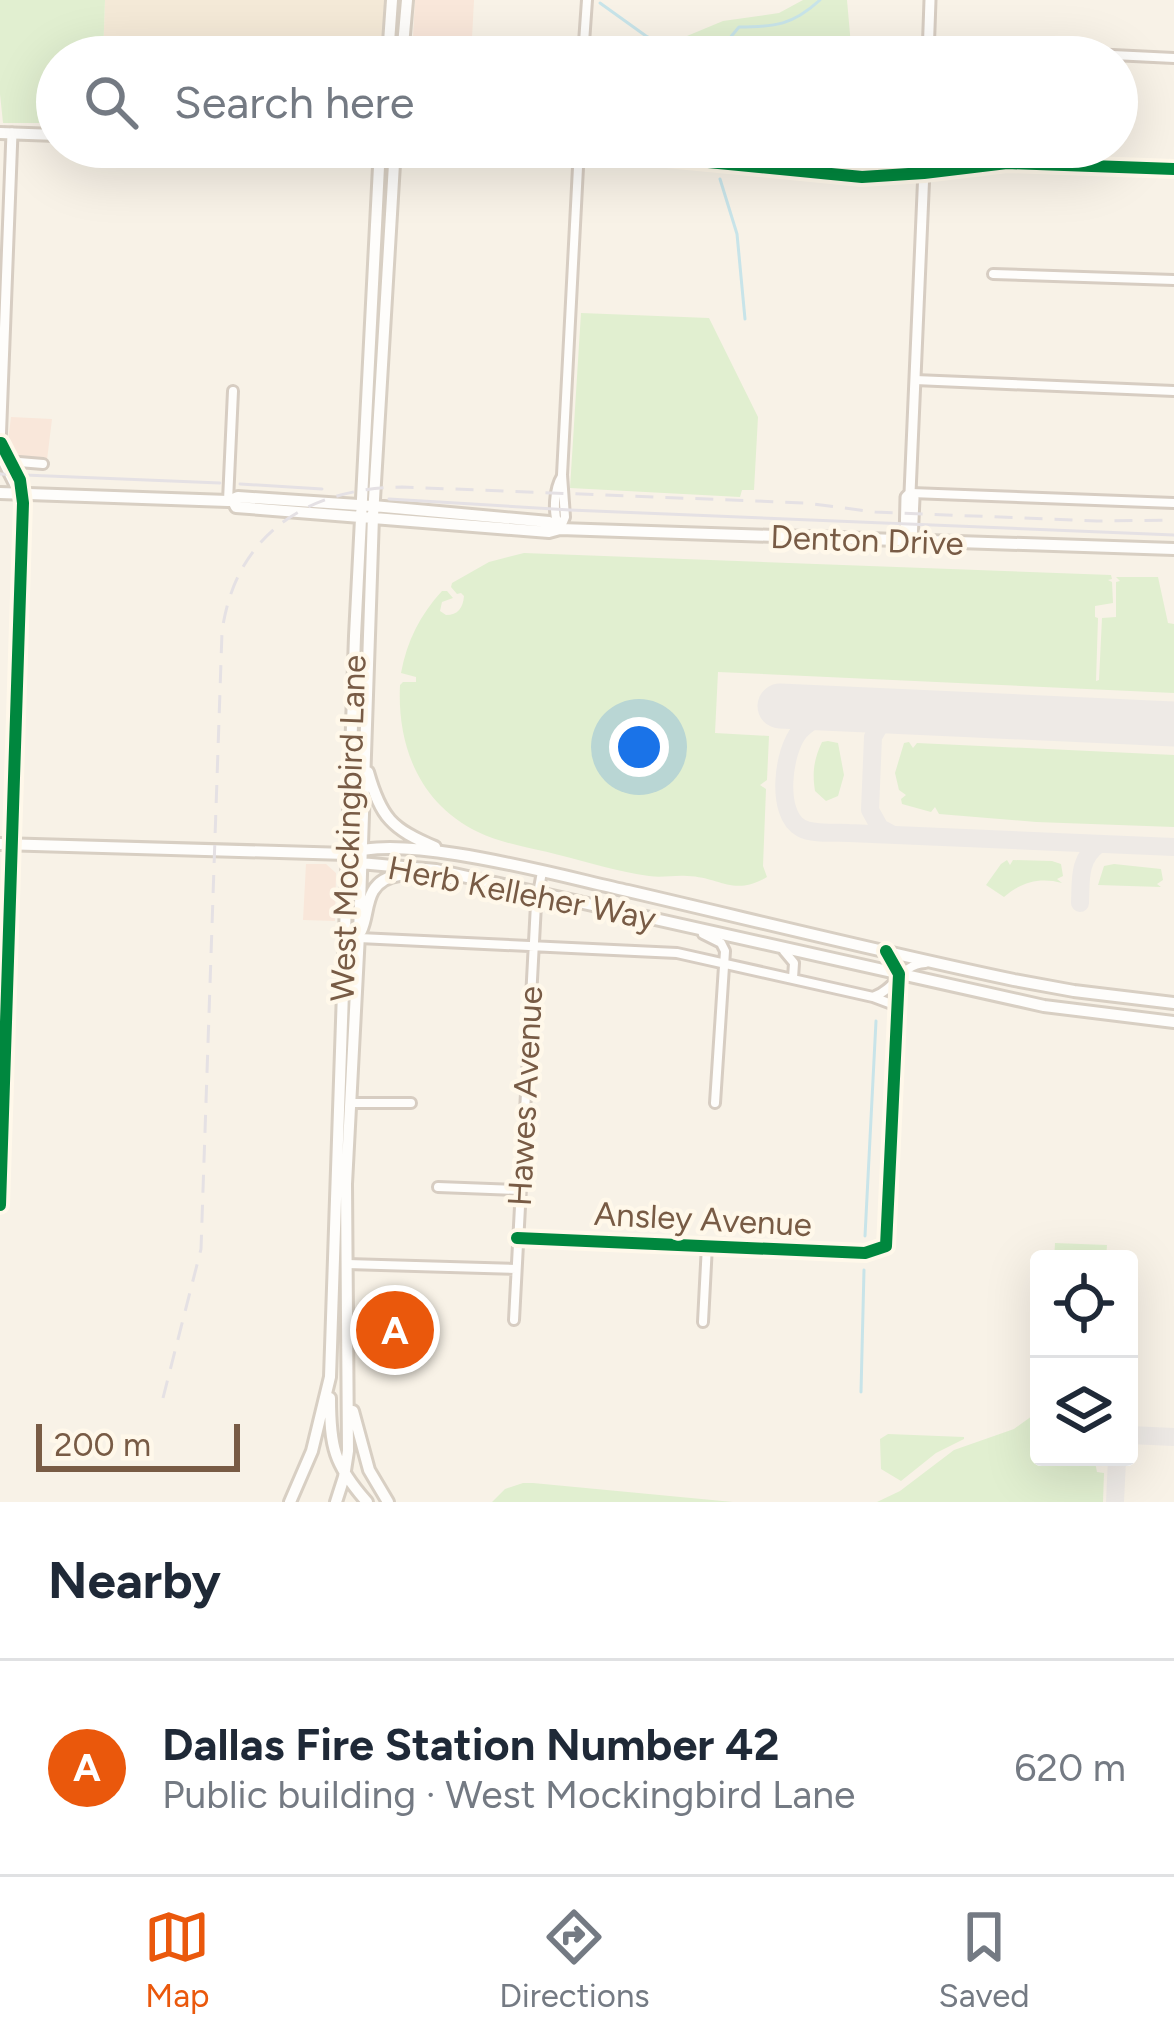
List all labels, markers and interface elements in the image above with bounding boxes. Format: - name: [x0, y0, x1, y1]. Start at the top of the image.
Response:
- search box: [36, 36, 1138, 168]
- icon: search: [78, 69, 144, 135]
- text: Search here: [174, 75, 414, 129]
- street label: Denton Drive: [770, 517, 964, 563]
- street label: West Mockingbird Lane: [322, 654, 374, 1002]
- your location: [609, 717, 669, 777]
- street label: Herb Kelleher Way: [385, 848, 660, 938]
- street label: Hawes Avenue: [500, 985, 550, 1207]
- street label: Ansley Avenue: [593, 1194, 813, 1244]
- map controls: [1030, 1250, 1138, 1466]
- button: locate: [1030, 1250, 1138, 1358]
- pin: A: [356, 1285, 434, 1375]
- button: layers: [1030, 1358, 1138, 1466]
- scale bar: [36, 1418, 240, 1471]
- text: 200 m: [54, 1425, 151, 1464]
- text: Nearby: [48, 1550, 221, 1611]
- text: Dallas Fire Station Number 42: [162, 1717, 780, 1771]
- text: A: [73, 1744, 101, 1791]
- text: 620 m: [1014, 1744, 1126, 1791]
- text: Public building · West Mockingbird Lane: [162, 1771, 855, 1818]
- tab: Map: [144, 1904, 210, 2015]
- tab: Directions: [499, 1904, 650, 2015]
- tab: Saved: [939, 1904, 1030, 2015]

